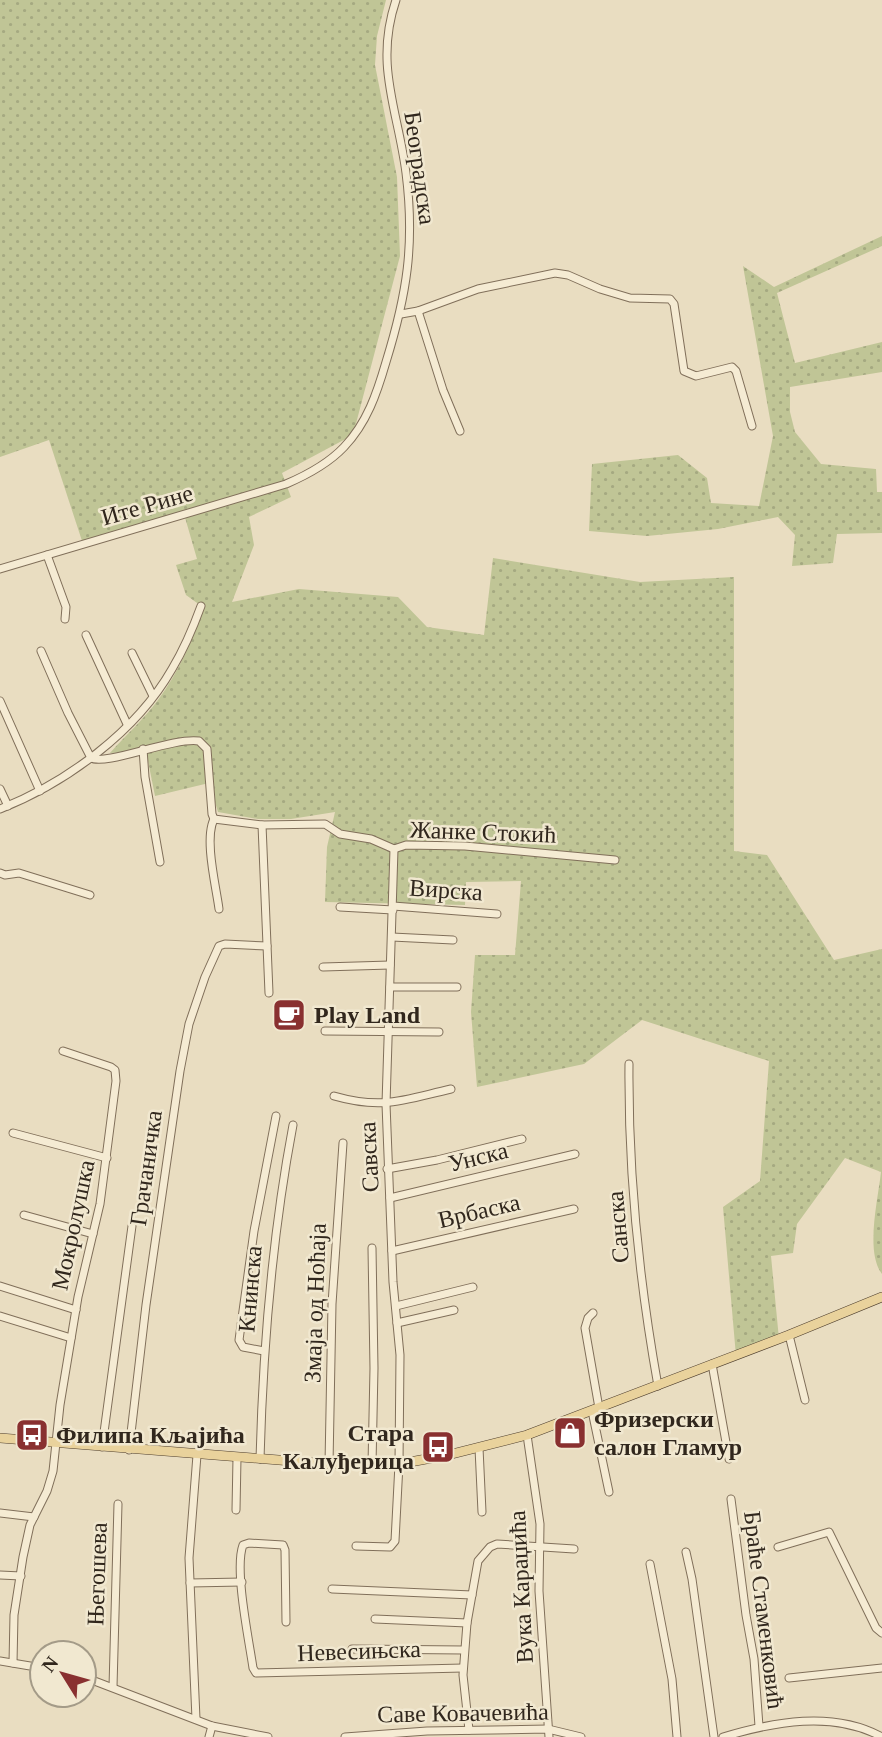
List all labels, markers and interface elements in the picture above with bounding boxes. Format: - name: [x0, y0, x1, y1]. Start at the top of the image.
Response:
- street label: Београдска: [399, 110, 441, 226]
- street label: Ите Рине: [98, 480, 196, 530]
- street label: Жанке Стокић: [409, 816, 557, 848]
- street label: Вирска: [408, 874, 484, 906]
- cafe icon: Play Land: [270, 996, 308, 1034]
- place label: Play Land: [314, 1002, 421, 1028]
- street label: Грачаничка: [125, 1108, 167, 1227]
- street label: Савска: [354, 1121, 384, 1193]
- street label: Унска: [446, 1137, 511, 1177]
- street label: Мокролушка: [47, 1157, 100, 1293]
- street label: Врбаска: [435, 1189, 523, 1233]
- street label: Санска: [602, 1190, 634, 1264]
- street label: Змаја од Ноћаја: [299, 1222, 331, 1383]
- street label: Книнска: [233, 1244, 267, 1334]
- place label: Фризерски салон Гламур: [594, 1406, 742, 1460]
- shop icon: Фризерски салон Гламур: [551, 1414, 589, 1452]
- bus stop icon: Филипа Кљајића: [13, 1416, 51, 1454]
- place label: Стара Калуђерица: [283, 1420, 414, 1474]
- place label: Филипа Кљајића: [56, 1422, 245, 1448]
- bus stop icon: Стара Калуђерица: [419, 1428, 457, 1466]
- street label: Браће Стаменковић: [739, 1509, 789, 1711]
- street label: Вука Караџића: [504, 1510, 538, 1664]
- street label: Његошева: [82, 1521, 112, 1626]
- street label: Невесињска: [297, 1636, 422, 1666]
- north arrow: [28, 1639, 98, 1709]
- text: N: [37, 1652, 63, 1676]
- street label: Саве Ковачевића: [377, 1698, 549, 1727]

